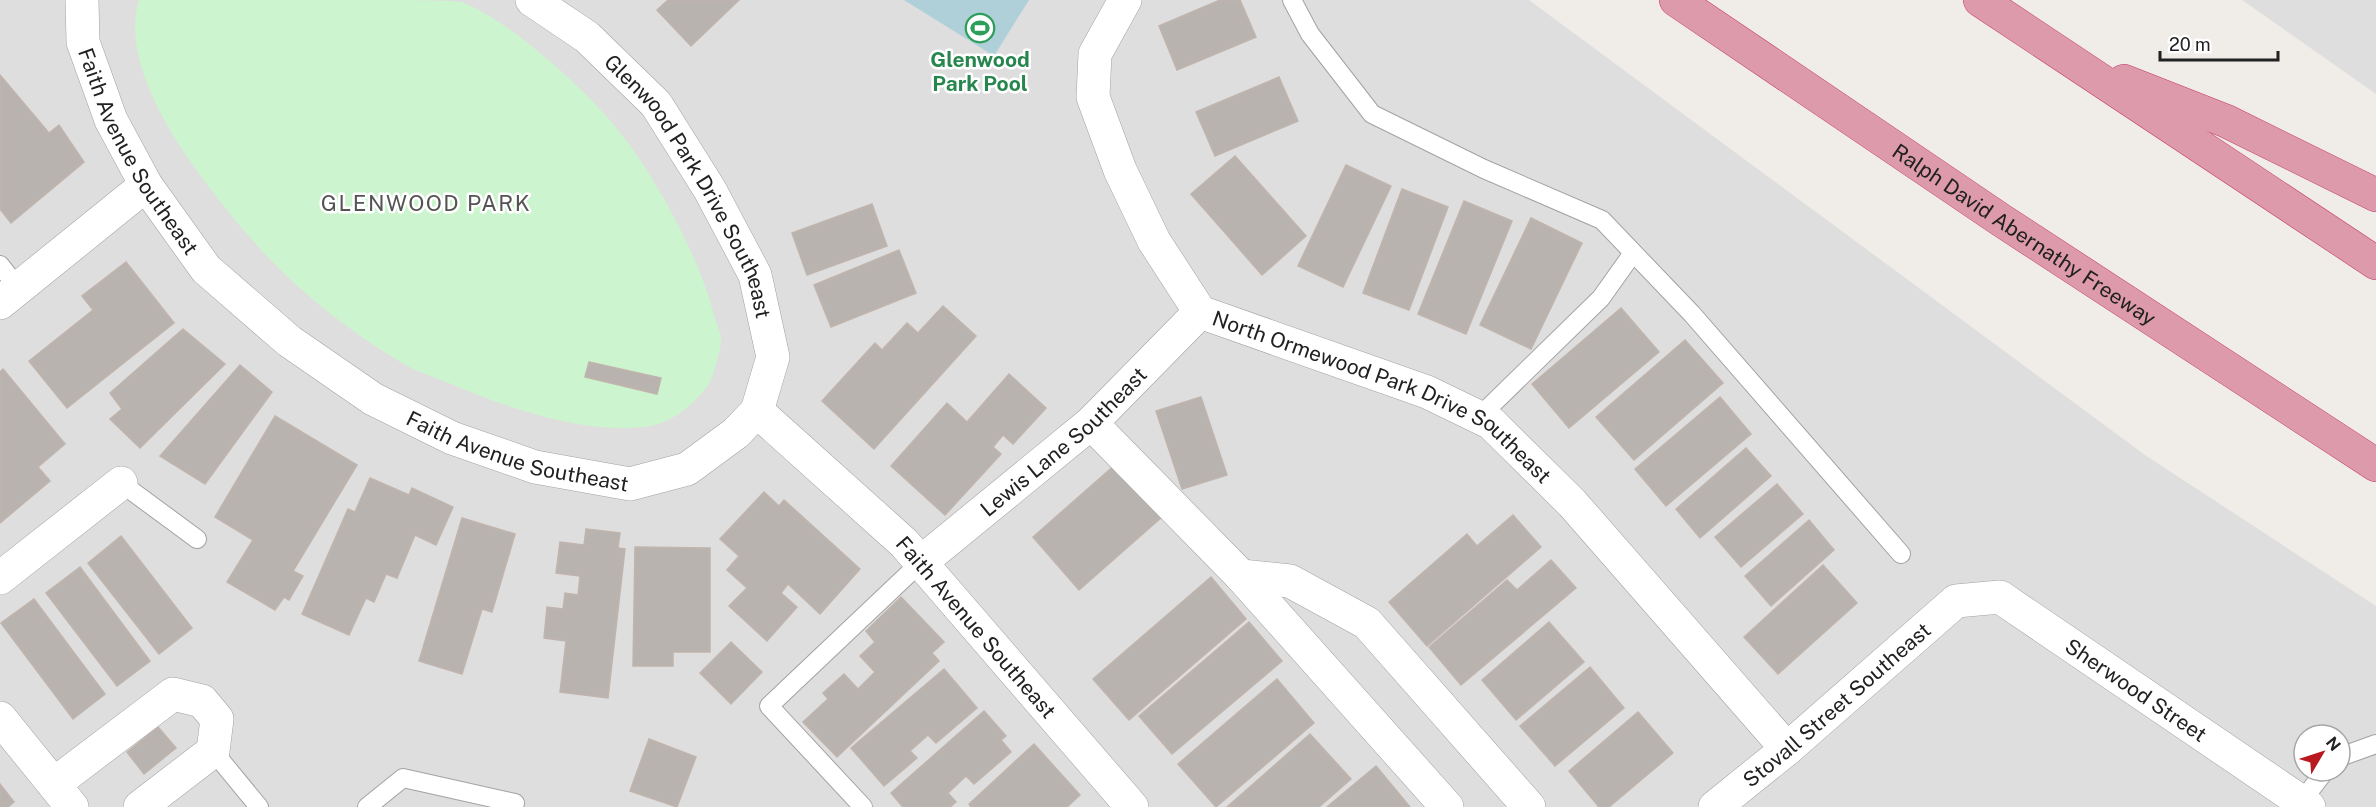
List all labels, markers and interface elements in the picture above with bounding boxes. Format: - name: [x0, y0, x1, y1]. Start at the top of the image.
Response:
- sports icon: Glenwood Park Pool: [964, 12, 996, 44]
- scale bar: [2160, 24, 2278, 62]
- text: 20 m: [2169, 34, 2211, 55]
- street label: Faith Avenue Southeast: [74, 44, 204, 259]
- place label: Glenwood Park Pool: [930, 47, 1030, 96]
- street label: Glenwood Park Drive Southeast: [600, 49, 777, 320]
- street label: Ralph David Abernathy Freeway: [1888, 138, 2161, 331]
- district label: GLENWOOD PARK: [321, 190, 531, 216]
- street label: North Ormewood Park Drive Southeast: [1209, 305, 1557, 488]
- street label: Lewis Lane Southeast: [975, 362, 1152, 521]
- street label: Faith Avenue Southeast: [403, 405, 631, 496]
- street label: Faith Avenue Southeast: [891, 531, 1062, 723]
- street label: Stovall Street Southeast: [1738, 617, 1935, 792]
- street label: Sherwood Street: [2061, 633, 2212, 746]
- north arrow: [2292, 723, 2352, 783]
- text: N: [2322, 733, 2345, 755]

